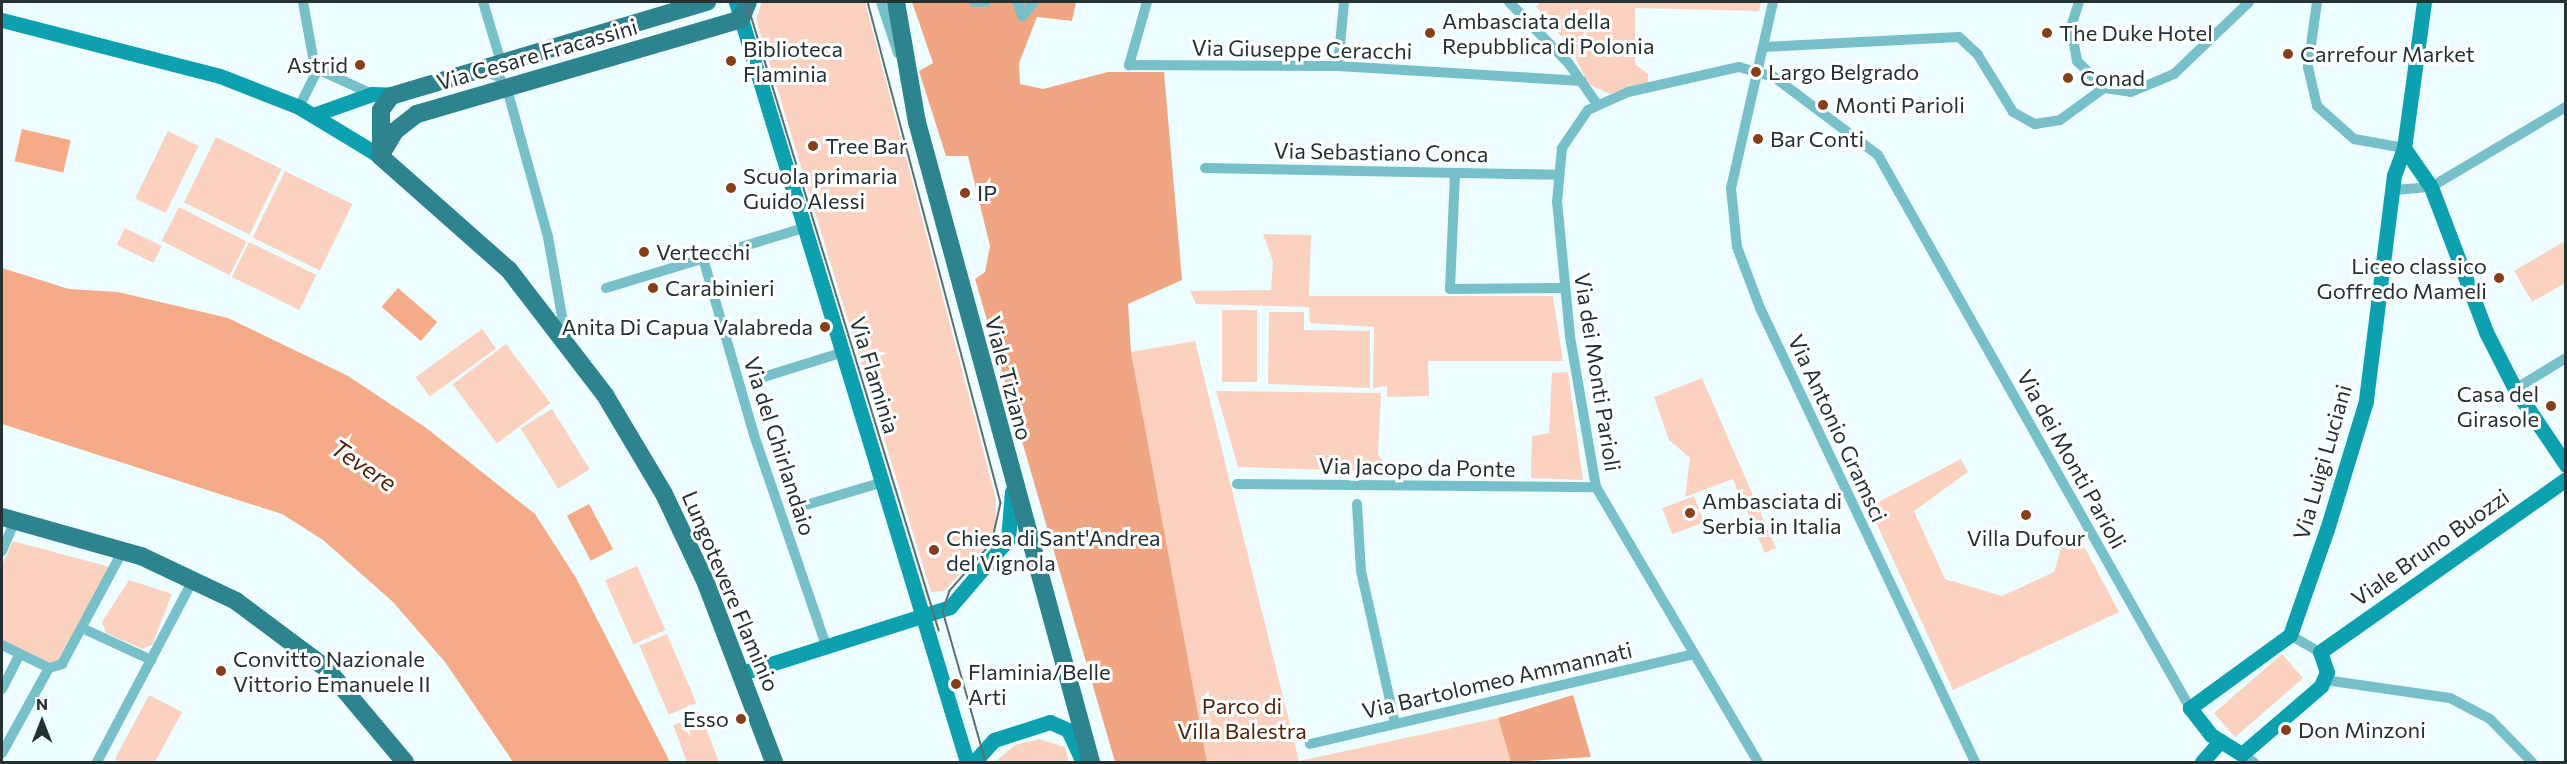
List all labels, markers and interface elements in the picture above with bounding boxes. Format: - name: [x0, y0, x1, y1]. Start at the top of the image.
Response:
- place label: Ambasciata della Repubblica di Polonia: [1442, 7, 1654, 58]
- street label: Via Cesare Fracassini: [434, 13, 640, 95]
- place label: The Duke Hotel: [2059, 20, 2213, 46]
- marker: Ambasciata della Repubblica di Polonia: [1423, 26, 1437, 40]
- marker: The Duke Hotel: [2040, 26, 2054, 40]
- street label: Via Giuseppe Ceracchi: [1191, 34, 1413, 64]
- place label: Biblioteca Flaminia: [743, 35, 843, 86]
- place label: Carrefour Market: [2300, 41, 2475, 67]
- marker: Carrefour Market: [2281, 47, 2295, 61]
- place label: Astrid: [287, 52, 348, 78]
- marker: Biblioteca Flaminia: [724, 54, 738, 68]
- marker: Astrid: [353, 58, 367, 72]
- place label: Largo Belgrado: [1768, 59, 1919, 85]
- marker: Largo Belgrado: [1749, 65, 1763, 79]
- place label: Conad: [2080, 65, 2145, 91]
- marker: Conad: [2061, 71, 2075, 85]
- place label: Monti Parioli: [1835, 92, 1965, 118]
- marker: Monti Parioli: [1816, 98, 1830, 112]
- place label: Bar Conti: [1770, 126, 1864, 152]
- marker: Bar Conti: [1751, 132, 1765, 146]
- place label: Tree Bar: [825, 133, 908, 159]
- street label: Via Sebastiano Conca: [1273, 137, 1489, 167]
- marker: Tree Bar: [806, 139, 820, 153]
- place label: Scuola primaria Guido Alessi: [743, 162, 898, 214]
- place label: IP: [977, 180, 997, 206]
- marker: Scuola primaria Guido Alessi: [724, 181, 738, 195]
- marker: IP: [958, 186, 972, 200]
- place label: Vertecchi: [656, 239, 750, 265]
- marker: Vertecchi: [637, 245, 651, 259]
- place label: Liceo classico Goffredo Mameli: [2317, 252, 2487, 304]
- street label: Via dei Monti Parioli: [1569, 271, 1627, 473]
- marker: Liceo classico Goffredo Mameli: [2492, 271, 2506, 285]
- place label: Carabinieri: [665, 275, 775, 301]
- marker: Carabinieri: [646, 281, 660, 295]
- street label: Via Flaminia: [845, 313, 905, 437]
- street label: Viale Tiziano: [980, 313, 1038, 443]
- place label: Anita Di Capua Valabreda: [561, 314, 813, 340]
- marker: Anita Di Capua Valabreda: [818, 320, 832, 334]
- street label: Via Antonio Gramsci: [1783, 330, 1893, 526]
- street label: Via del Ghirlandaio: [739, 353, 821, 539]
- street label: Via dei Monti Parioli: [2012, 365, 2132, 553]
- place label: Casa del Girasole: [2457, 380, 2539, 432]
- street label: Via Luigi Luciani: [2287, 381, 2357, 543]
- marker: Casa del Girasole: [2544, 399, 2558, 413]
- water label: Tevere: [326, 433, 402, 497]
- street label: Via Jacopo da Ponte: [1318, 452, 1516, 482]
- street label: Viale Bruno Buozzi: [2346, 483, 2514, 611]
- street label: Lungotevere Flaminio: [677, 487, 785, 695]
- place label: Ambasciata di Serbia in Italia: [1702, 487, 1842, 538]
- marker: Ambasciata di Serbia in Italia: [1683, 506, 1697, 520]
- marker: Villa Dufour: [2019, 508, 2033, 522]
- place label: Chiesa di Sant'Andrea del Vignola: [946, 524, 1161, 576]
- place label: Villa Dufour: [1967, 525, 2085, 551]
- marker: Chiesa di Sant'Andrea del Vignola: [927, 543, 941, 557]
- street label: Via Bartolomeo Ammannati: [1359, 636, 1635, 724]
- place label: Convitto Nazionale Vittorio Emanuele II: [233, 645, 431, 696]
- place label: Flaminia/Belle Arti: [968, 658, 1111, 710]
- marker: Convitto Nazionale Vittorio Emanuele II: [214, 664, 228, 678]
- marker: Flaminia/Belle Arti: [949, 677, 963, 691]
- north arrow: [12, 692, 72, 752]
- park label: Parco di Villa Balestra: [1177, 692, 1307, 744]
- text: N: [36, 694, 48, 713]
- place label: Esso: [683, 706, 729, 732]
- marker: Esso: [734, 712, 748, 726]
- place label: Don Minzoni: [2298, 717, 2426, 743]
- marker: Don Minzoni: [2279, 723, 2293, 737]

